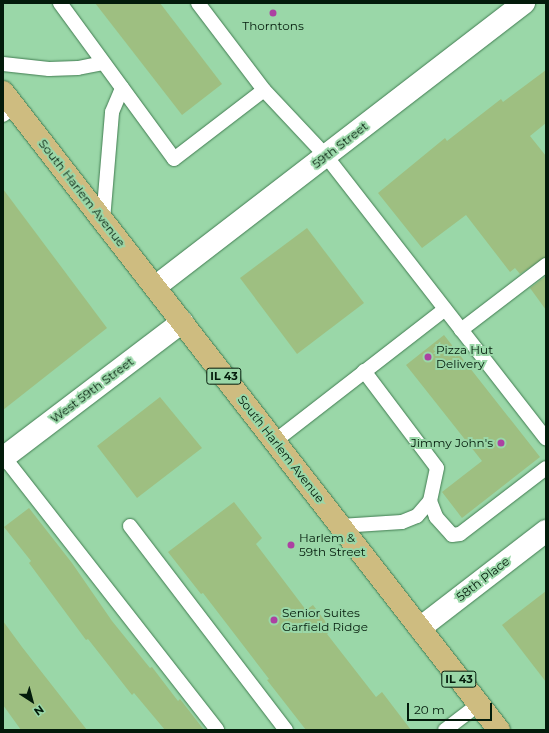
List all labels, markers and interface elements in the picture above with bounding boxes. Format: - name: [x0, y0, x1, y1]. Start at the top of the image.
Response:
- marker: Thorntons: [268, 8, 278, 18]
- place label: Thorntons: [242, 19, 304, 33]
- street label: 59th Street: [309, 119, 371, 171]
- street label: South Harlem Avenue: [36, 136, 128, 250]
- place label: Pizza Hut Delivery: [436, 343, 493, 371]
- marker: Pizza Hut Delivery: [423, 352, 433, 362]
- street label: West 59th Street: [48, 354, 136, 426]
- road number: IL 43: [206, 367, 242, 385]
- street label: South Harlem Avenue: [235, 392, 327, 506]
- place label: Jimmy John's: [411, 436, 493, 450]
- marker: Jimmy John's: [496, 438, 506, 448]
- place label: Harlem & 59th Street: [299, 531, 366, 559]
- marker: Harlem & 59th Street: [286, 540, 296, 550]
- street label: 58th Place: [454, 554, 512, 604]
- place label: Senior Suites Garfield Ridge: [282, 606, 368, 634]
- marker: Senior Suites Garfield Ridge: [269, 615, 279, 625]
- road number: IL 43: [441, 670, 477, 688]
- north arrow: [12, 681, 52, 721]
- scale bar: [409, 695, 494, 721]
- text: N: [31, 702, 47, 719]
- text: 20 m: [414, 702, 445, 717]

